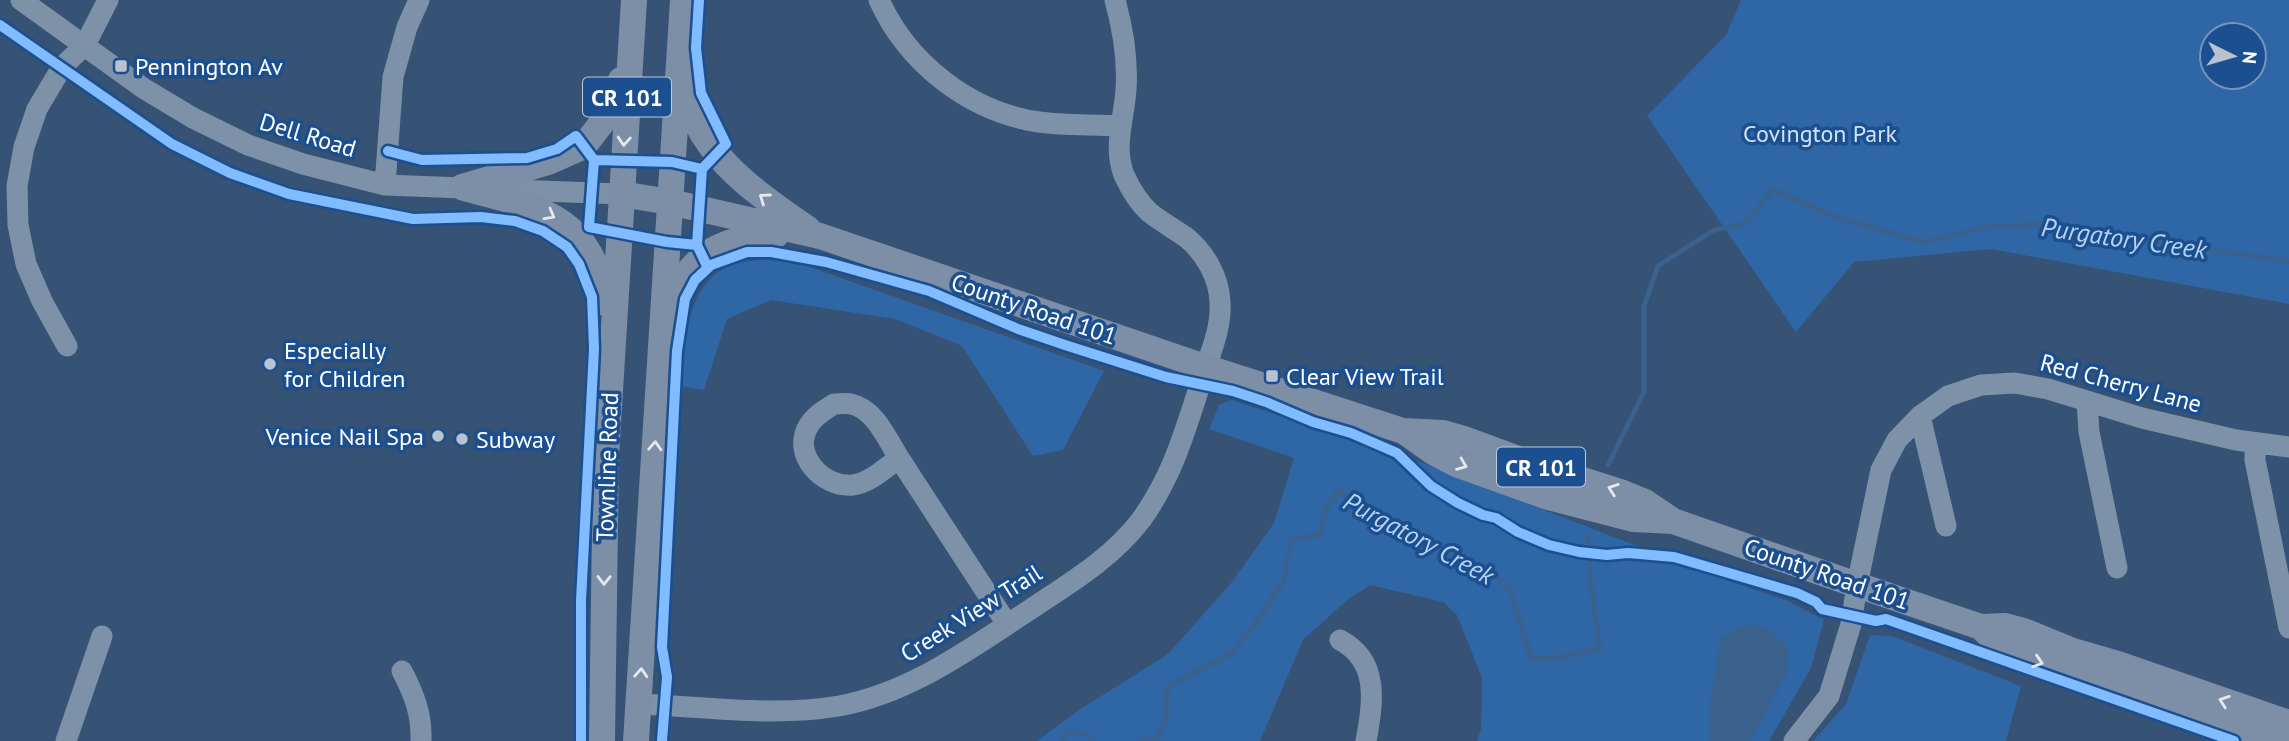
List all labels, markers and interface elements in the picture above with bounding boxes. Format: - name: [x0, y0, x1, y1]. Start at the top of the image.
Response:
- north arrow: [2198, 21, 2268, 91]
- text: N: [2237, 50, 2262, 65]
- place label: Pennington Av: [135, 51, 283, 82]
- marker: Pennington Av: [113, 58, 129, 74]
- road number: CR 101: [583, 78, 671, 116]
- street label: Dell Road: [256, 106, 360, 164]
- park label: Covington Park: [1743, 118, 1897, 149]
- one-way arrow: [617, 136, 632, 147]
- one-way arrow: [758, 193, 771, 206]
- one-way arrow: [543, 207, 556, 221]
- water label: Purgatory Creek: [2039, 210, 2210, 266]
- street label: County Road 101: [947, 266, 1121, 352]
- place label: Especially for Children: [284, 335, 406, 394]
- street label: Red Cherry Lane: [2037, 347, 2205, 419]
- marker: Especially for Children: [262, 356, 278, 372]
- place label: Clear View Trail: [1286, 361, 1444, 392]
- marker: Clear View Trail: [1264, 368, 1280, 384]
- street label: Townline Road: [589, 392, 625, 542]
- place label: Venice Nail Spa: [265, 421, 424, 452]
- place label: Subway: [476, 424, 555, 455]
- marker: Venice Nail Spa: [430, 428, 446, 444]
- marker: Subway: [454, 431, 470, 447]
- one-way arrow: [647, 440, 662, 451]
- road number: CR 101: [1497, 447, 1585, 486]
- one-way arrow: [1455, 457, 1467, 471]
- one-way arrow: [1607, 483, 1619, 497]
- water label: Purgatory Creek: [1338, 484, 1501, 592]
- street label: County Road 101: [1740, 531, 1914, 617]
- street label: Creek View Trail: [894, 557, 1048, 669]
- one-way arrow: [597, 575, 612, 586]
- one-way arrow: [2032, 654, 2044, 668]
- one-way arrow: [633, 667, 648, 678]
- one-way arrow: [2219, 695, 2231, 709]

